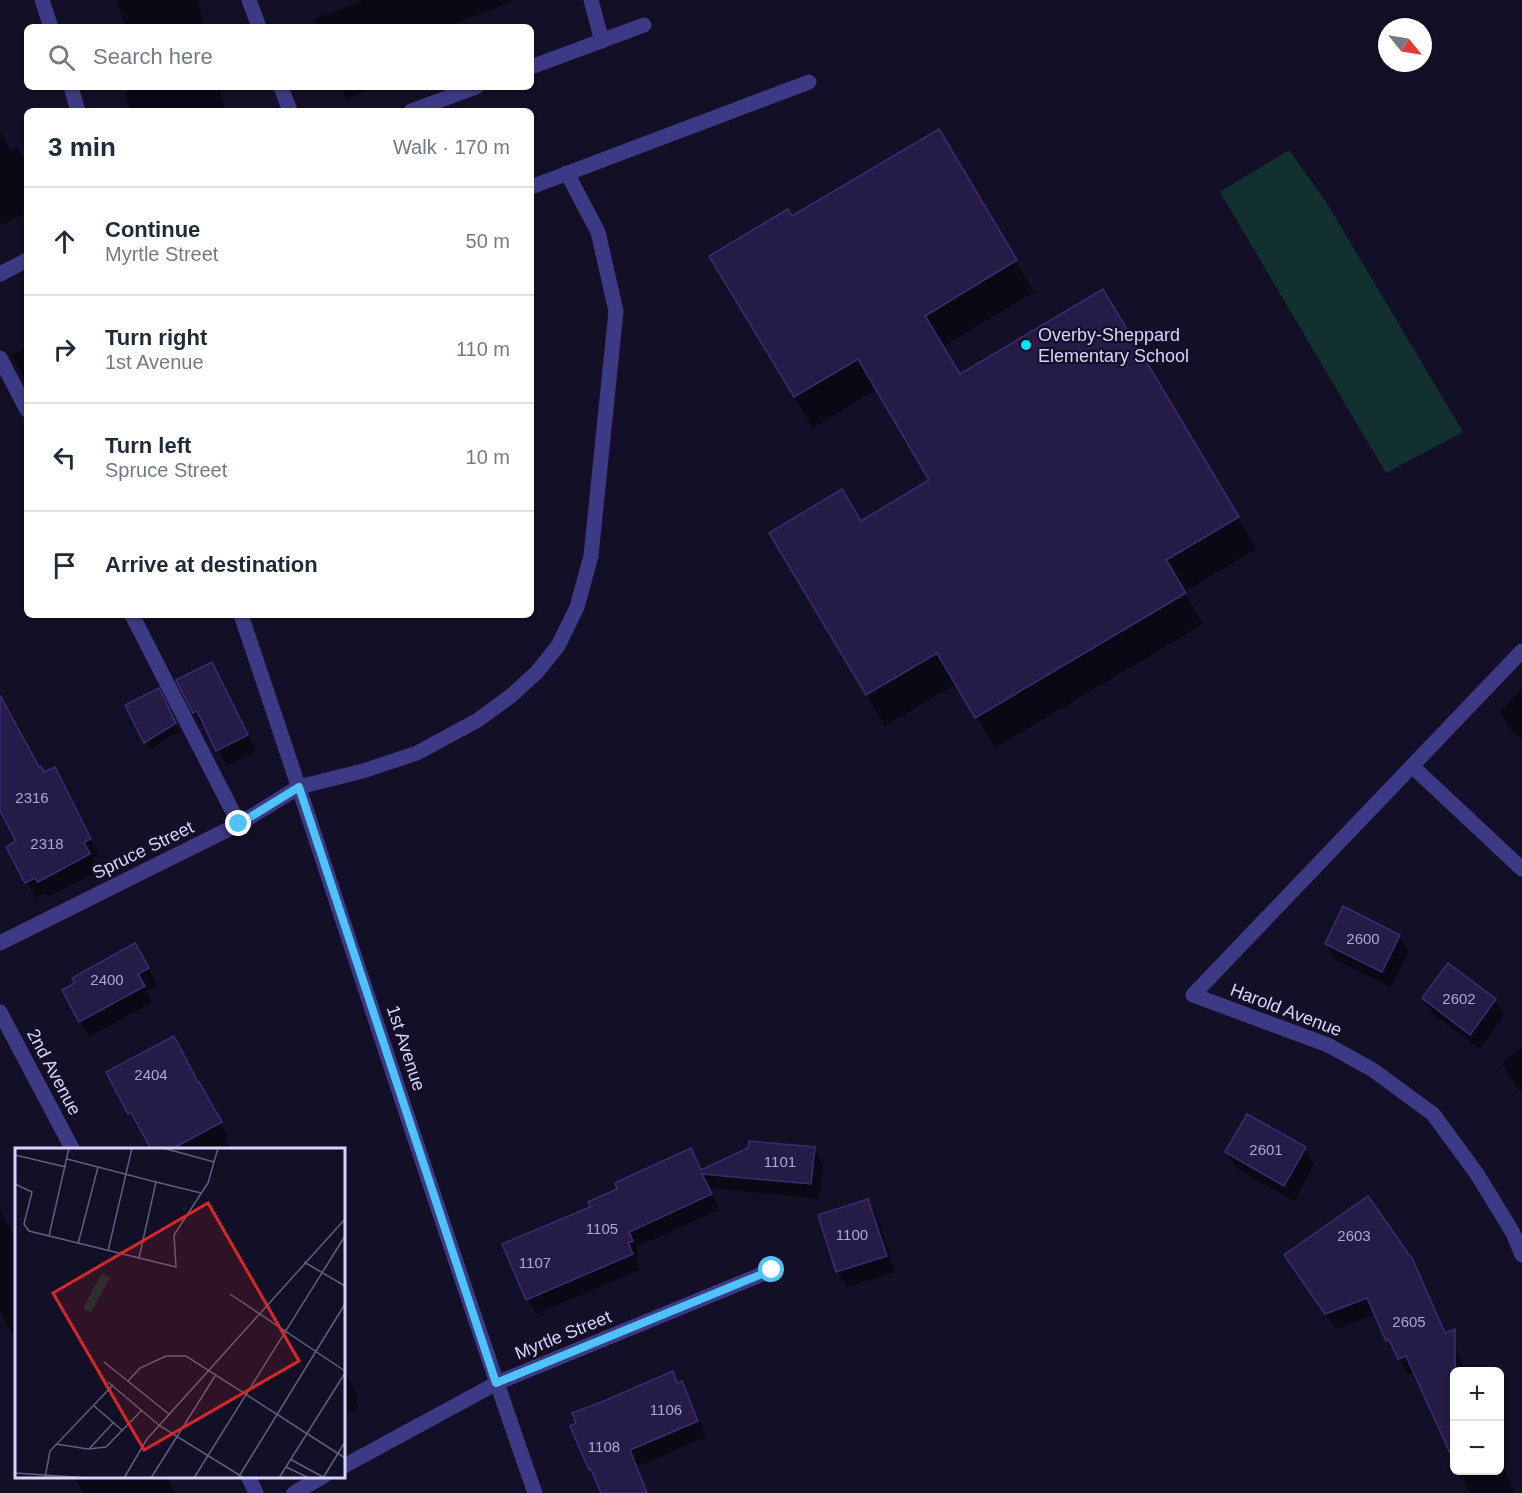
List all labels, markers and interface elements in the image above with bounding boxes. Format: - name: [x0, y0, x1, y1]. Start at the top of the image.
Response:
- north arrow: [1378, 18, 1432, 72]
- search box: [24, 24, 534, 90]
- icon: search: [45, 41, 78, 74]
- text: Search here: [93, 44, 213, 69]
- text: 3 min: [48, 132, 116, 162]
- text: Walk · 170 m: [393, 136, 510, 158]
- text: Continue: [105, 217, 200, 242]
- icon: ahead: [48, 225, 81, 258]
- text: 50 m: [466, 230, 510, 252]
- text: Myrtle Street: [105, 243, 218, 265]
- text: Turn right: [105, 325, 207, 350]
- place label: Overby-Sheppard Elementary School: [1038, 325, 1189, 366]
- icon: right: [48, 333, 81, 366]
- text: 110 m: [456, 338, 510, 360]
- marker: Overby-Sheppard Elementary School: [1019, 338, 1033, 352]
- text: 1st Avenue: [105, 351, 204, 373]
- text: Turn left: [105, 433, 191, 458]
- icon: left: [48, 441, 81, 474]
- text: 10 m: [466, 446, 510, 468]
- text: Spruce Street: [105, 459, 227, 481]
- icon: arrive: [48, 549, 81, 582]
- text: Arrive at destination: [105, 552, 318, 577]
- house number: 2316: [15, 789, 49, 806]
- route end: [225, 810, 251, 836]
- street label: Spruce Street: [89, 817, 197, 883]
- house number: 2318: [30, 835, 64, 852]
- house number: 2600: [1346, 930, 1380, 947]
- house number: 2400: [90, 971, 124, 988]
- street label: Harold Avenue: [1227, 980, 1345, 1040]
- house number: 2602: [1442, 990, 1476, 1007]
- street label: 1st Avenue: [383, 1003, 429, 1093]
- street label: 2nd Avenue: [23, 1025, 85, 1119]
- house number: 2404: [134, 1066, 168, 1083]
- house number: 2601: [1249, 1141, 1283, 1158]
- inset map: [15, 1148, 345, 1478]
- house number: 1101: [764, 1153, 796, 1170]
- house number: 1105: [586, 1220, 618, 1237]
- house number: 1100: [836, 1226, 868, 1243]
- house number: 2603: [1337, 1227, 1371, 1244]
- house number: 1107: [519, 1254, 551, 1271]
- route start: [758, 1256, 784, 1282]
- street label: Myrtle Street: [512, 1307, 614, 1363]
- house number: 2605: [1392, 1313, 1426, 1330]
- map controls: [1450, 1367, 1504, 1475]
- button: +: [1450, 1367, 1504, 1421]
- house number: 1106: [650, 1401, 682, 1418]
- button: −: [1450, 1421, 1504, 1475]
- house number: 1108: [588, 1438, 620, 1455]

